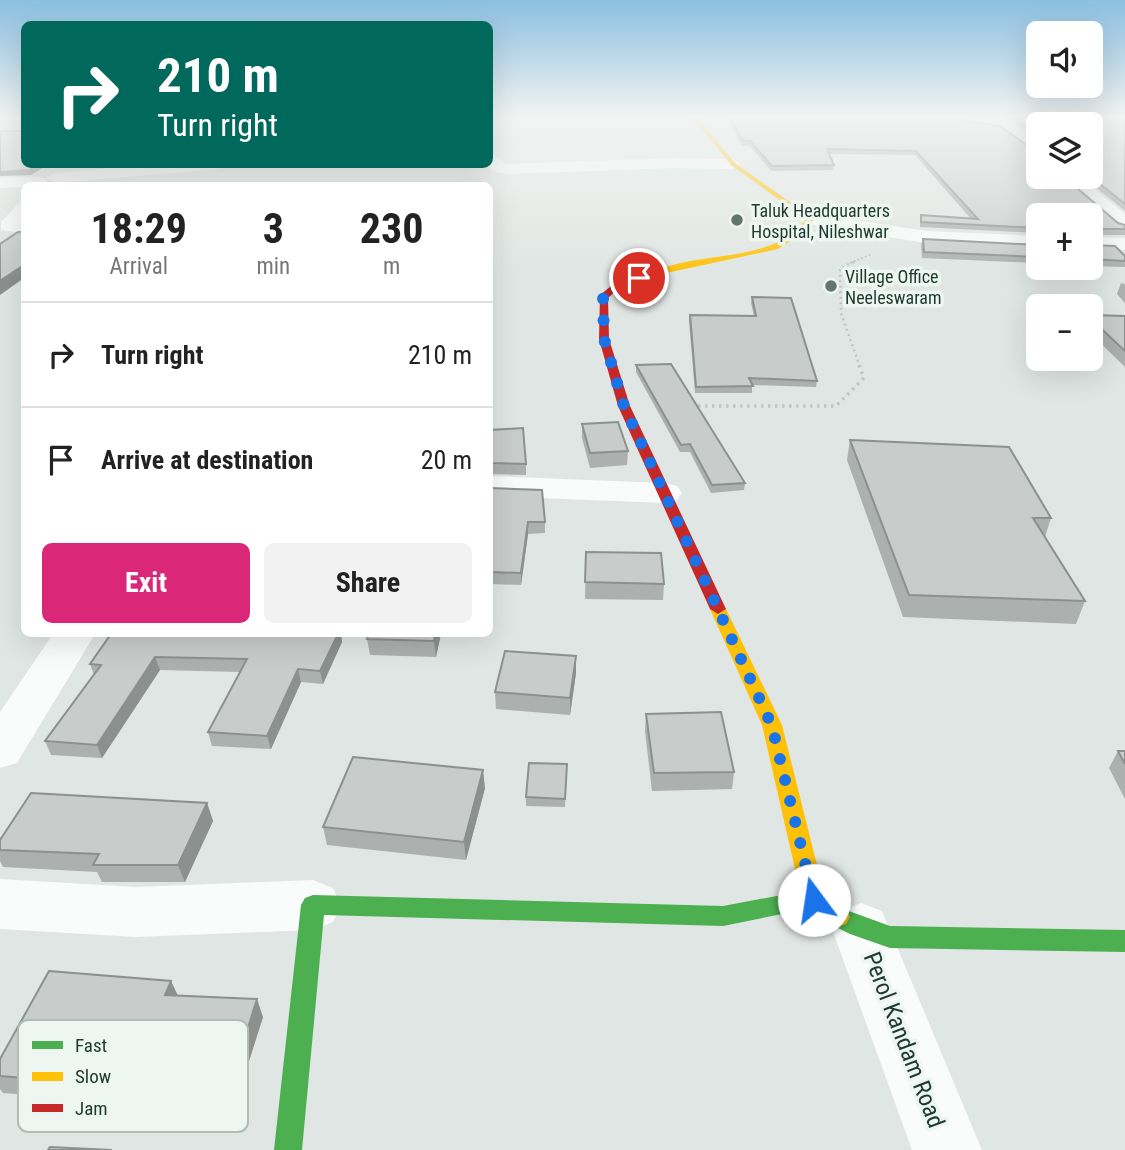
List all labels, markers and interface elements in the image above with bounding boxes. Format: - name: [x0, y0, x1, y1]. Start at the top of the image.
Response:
- map controls: [1026, 21, 1103, 371]
- button: sound: [1026, 21, 1103, 98]
- text: 210 m: [157, 47, 279, 104]
- icon: right: [42, 49, 133, 140]
- text: Turn right: [157, 106, 278, 144]
- button: layers: [1026, 112, 1103, 189]
- place label: Taluk Headquarters Hospital, Nileshwar: [751, 200, 890, 242]
- button: +: [1026, 203, 1103, 280]
- text: 18:29: [91, 204, 187, 253]
- text: 3: [263, 204, 284, 253]
- text: 230: [360, 204, 423, 253]
- marker: Taluk Headquarters Hospital, Nileshwar: [729, 212, 745, 228]
- pin: [609, 248, 669, 308]
- text: Arrival: [109, 253, 168, 280]
- text: min: [256, 253, 290, 280]
- text: m: [383, 253, 400, 280]
- icon: arrive: [620, 259, 658, 297]
- place label: Village Office Neeleswaram: [845, 266, 941, 308]
- marker: Village Office Neeleswaram: [823, 278, 839, 294]
- button: −: [1026, 294, 1103, 371]
- icon: right: [42, 336, 80, 374]
- text: Turn right: [101, 340, 203, 370]
- text: 210 m: [408, 340, 472, 370]
- icon: arrive: [42, 441, 80, 479]
- text: Arrive at destination: [101, 445, 313, 475]
- text: 20 m: [421, 445, 472, 475]
- button: Exit: [42, 543, 250, 623]
- button: Share: [264, 543, 472, 623]
- position arrow: [777, 863, 851, 937]
- street label: Perol Kandam Road: [858, 948, 950, 1132]
- legend: [18, 1020, 248, 1132]
- text: Fast: [75, 1034, 107, 1057]
- text: Slow: [75, 1065, 111, 1088]
- text: Jam: [75, 1097, 108, 1120]

